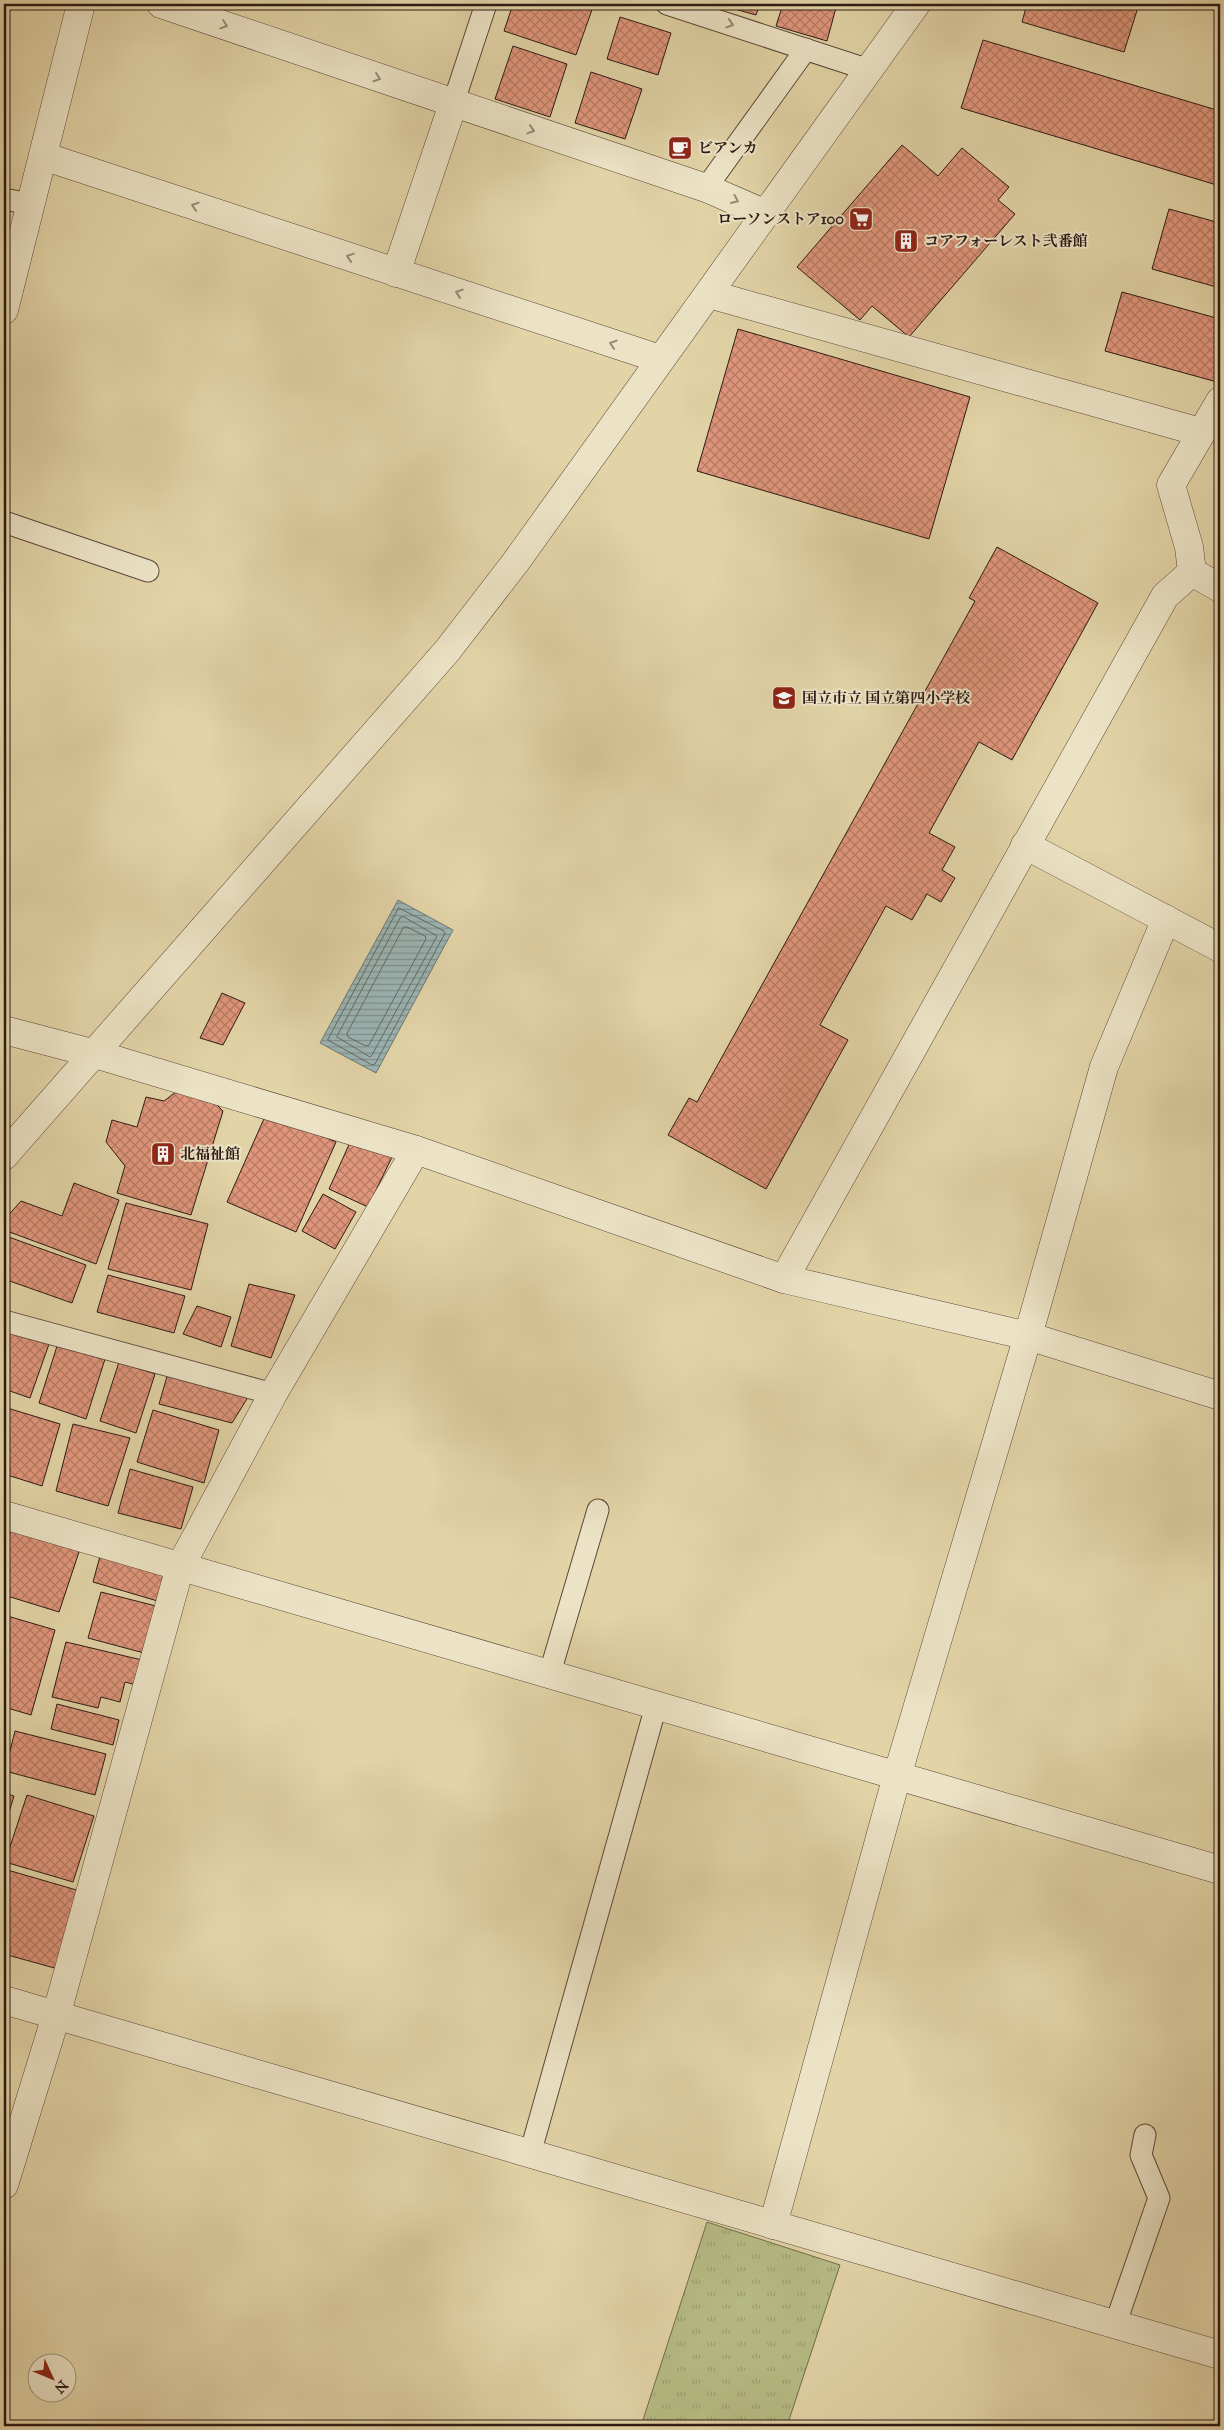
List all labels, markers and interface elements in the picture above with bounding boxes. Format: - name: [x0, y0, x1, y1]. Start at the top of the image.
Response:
- one-way arrow: [725, 18, 734, 28]
- one-way arrow: [219, 19, 227, 29]
- one-way arrow: [373, 72, 381, 82]
- one-way arrow: [527, 124, 535, 134]
- cafe icon: ビアンカ: [667, 135, 693, 161]
- place label: ビアンカ: [698, 139, 757, 157]
- one-way arrow: [730, 195, 738, 205]
- one-way arrow: [192, 202, 200, 212]
- supermarket icon: ローソンストア100: [848, 206, 874, 232]
- place label: ローソンストア100: [717, 210, 844, 228]
- building icon: コアフォーレスト弐番館: [893, 228, 919, 254]
- place label: コアフォーレスト弐番館: [924, 232, 1088, 250]
- one-way arrow: [346, 253, 354, 263]
- one-way arrow: [455, 289, 463, 299]
- one-way arrow: [610, 339, 618, 349]
- school or university icon: 国立市立 国立第四小学校: [771, 685, 797, 711]
- place label: 国立市立 国立第四小学校: [802, 689, 970, 707]
- building icon: 北福祉館: [150, 1141, 176, 1167]
- place label: 北福祉館: [180, 1145, 240, 1163]
- north arrow: [28, 2352, 78, 2402]
- text: N: [51, 2377, 71, 2397]

